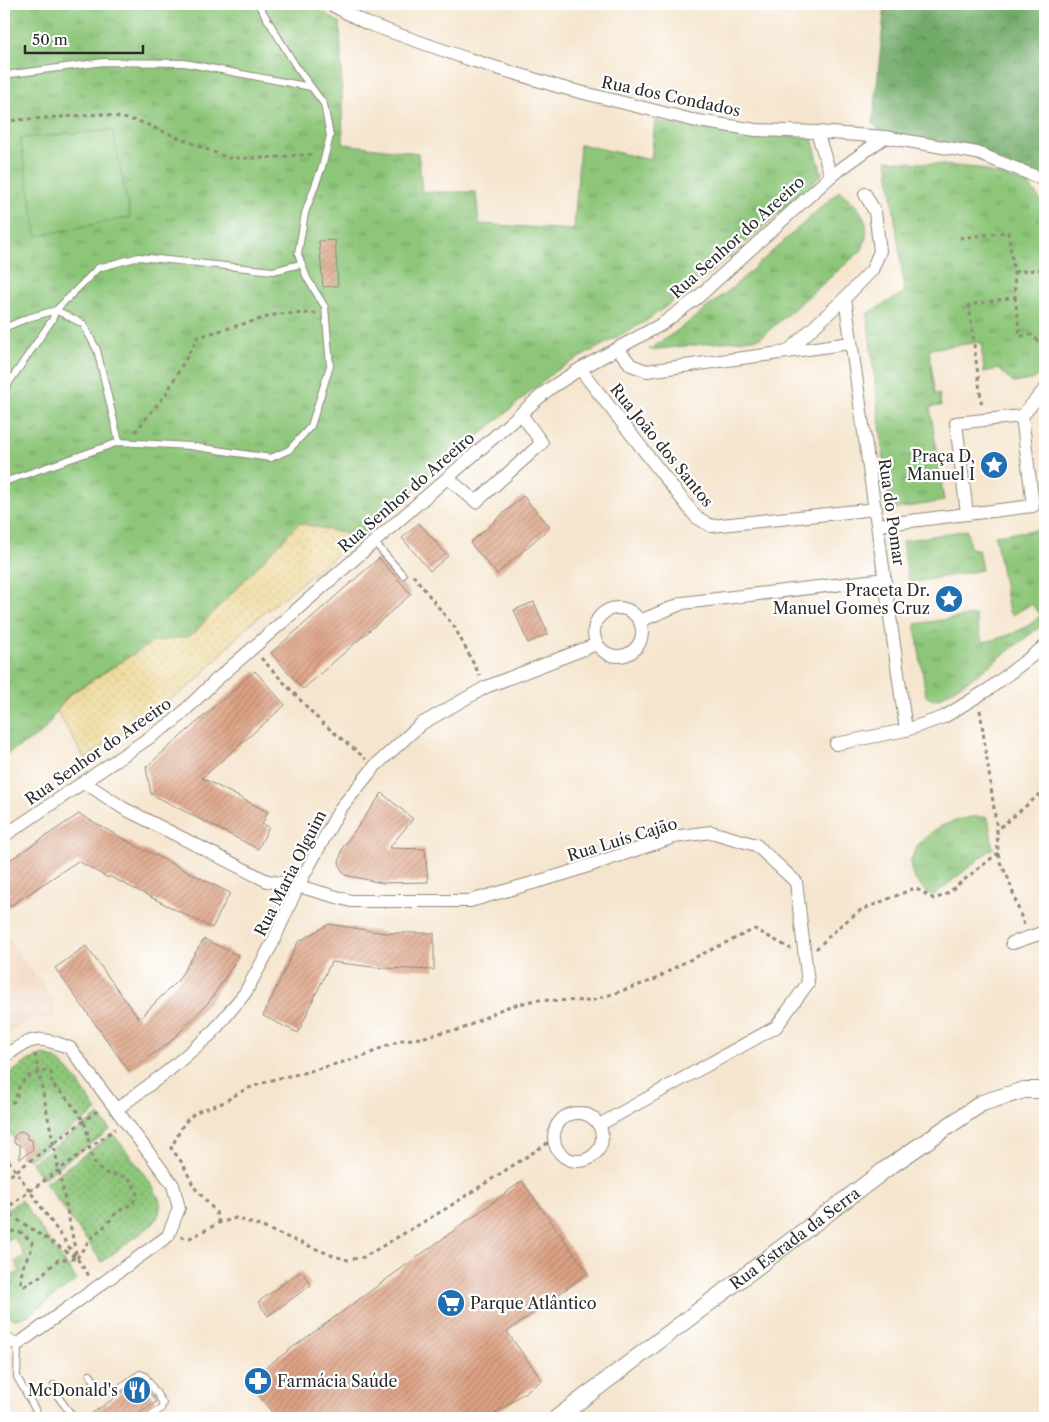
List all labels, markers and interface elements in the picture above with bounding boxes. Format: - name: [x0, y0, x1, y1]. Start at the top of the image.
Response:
- scale bar: [25, 22, 142, 54]
- text: 50 m: [32, 30, 68, 49]
- street label: Rua dos Condados: [600, 71, 742, 121]
- street label: Rua Senhor do Areeiro: [666, 171, 808, 303]
- street label: Rua João dos Santos: [606, 379, 718, 511]
- street label: Rua Senhor do Areeiro: [334, 427, 478, 557]
- place label: Praça D, Manuel I: [907, 446, 975, 484]
- place icon: Praça D, Manuel I: [979, 450, 1009, 480]
- street label: Rua do Pomar: [875, 457, 909, 567]
- place label: Praceta Dr. Manuel Gomes Cruz: [773, 580, 930, 618]
- place icon: Praceta Dr. Manuel Gomes Cruz: [934, 584, 964, 614]
- street label: Rua Senhor do Areeiro: [21, 693, 175, 809]
- street label: Rua Maria Olguim: [250, 807, 330, 939]
- street label: Rua Luís Cajão: [565, 813, 680, 865]
- street label: Rua Estrada da Serra: [726, 1182, 864, 1294]
- supermarket icon: Parque Atlântico: [436, 1288, 466, 1318]
- place label: Parque Atlântico: [470, 1293, 597, 1313]
- pharmacy icon: Farmácia Saúde: [243, 1366, 273, 1396]
- place label: Farmácia Saúde: [277, 1371, 397, 1391]
- restaurant icon: McDonald's: [122, 1375, 152, 1405]
- place label: McDonald's: [28, 1380, 118, 1400]

